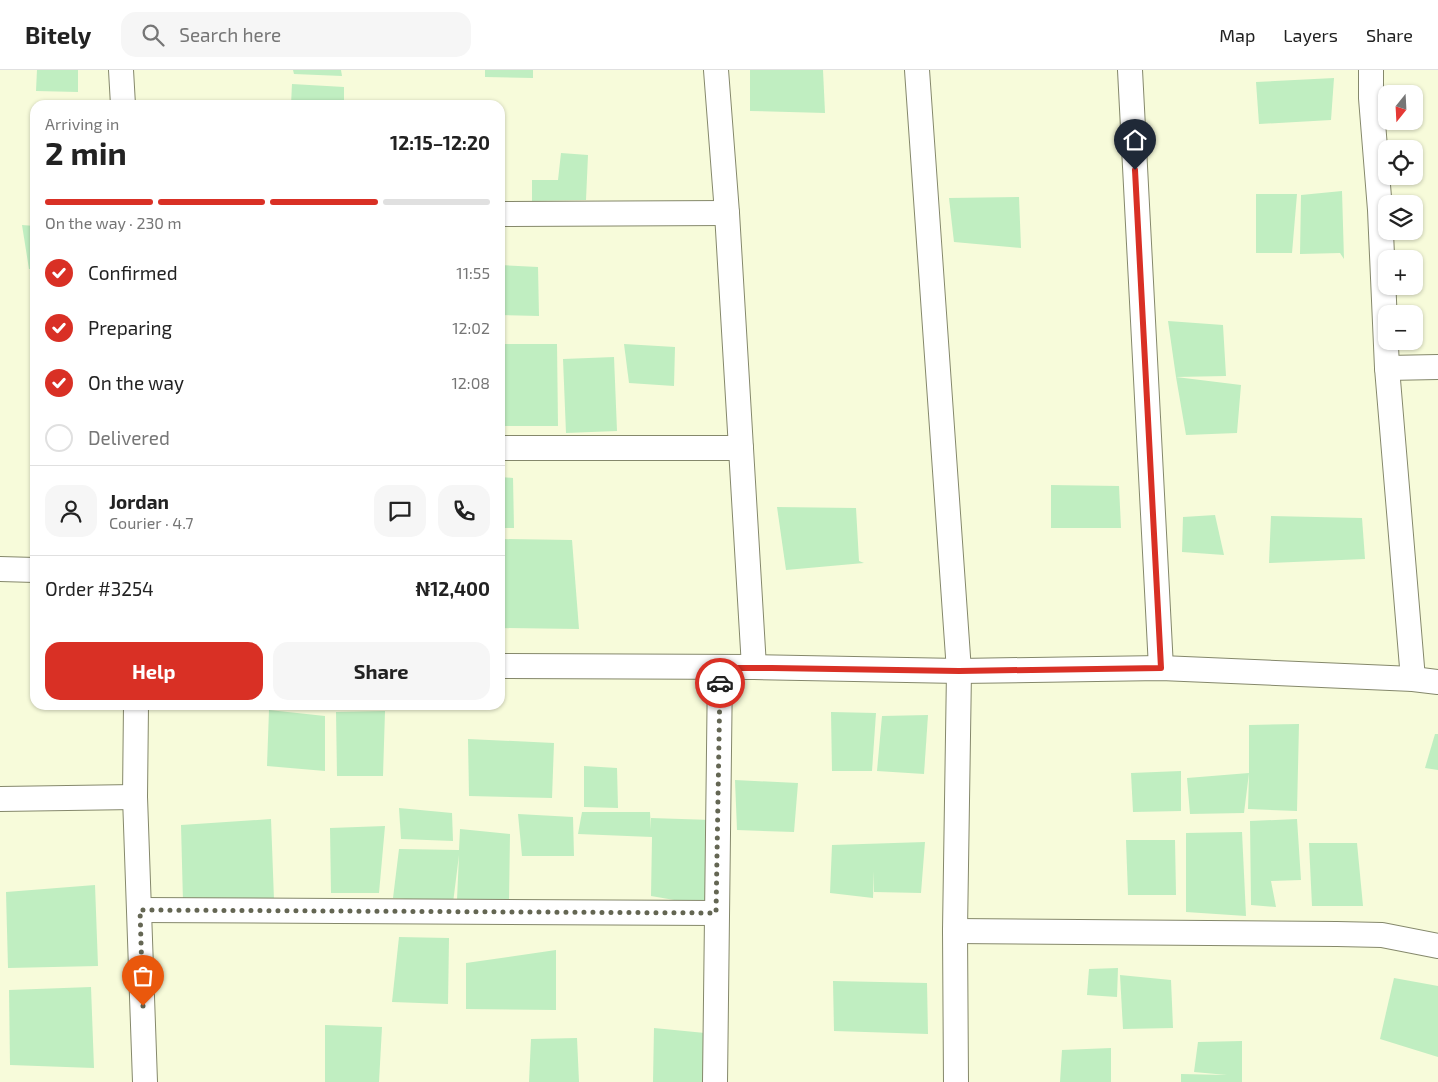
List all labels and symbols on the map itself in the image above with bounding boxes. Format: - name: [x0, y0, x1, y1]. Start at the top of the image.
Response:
- north arrow: [1378, 85, 1422, 130]
- pin: [1114, 119, 1156, 170]
- courier: [695, 658, 745, 708]
- pin: [122, 955, 164, 1006]

